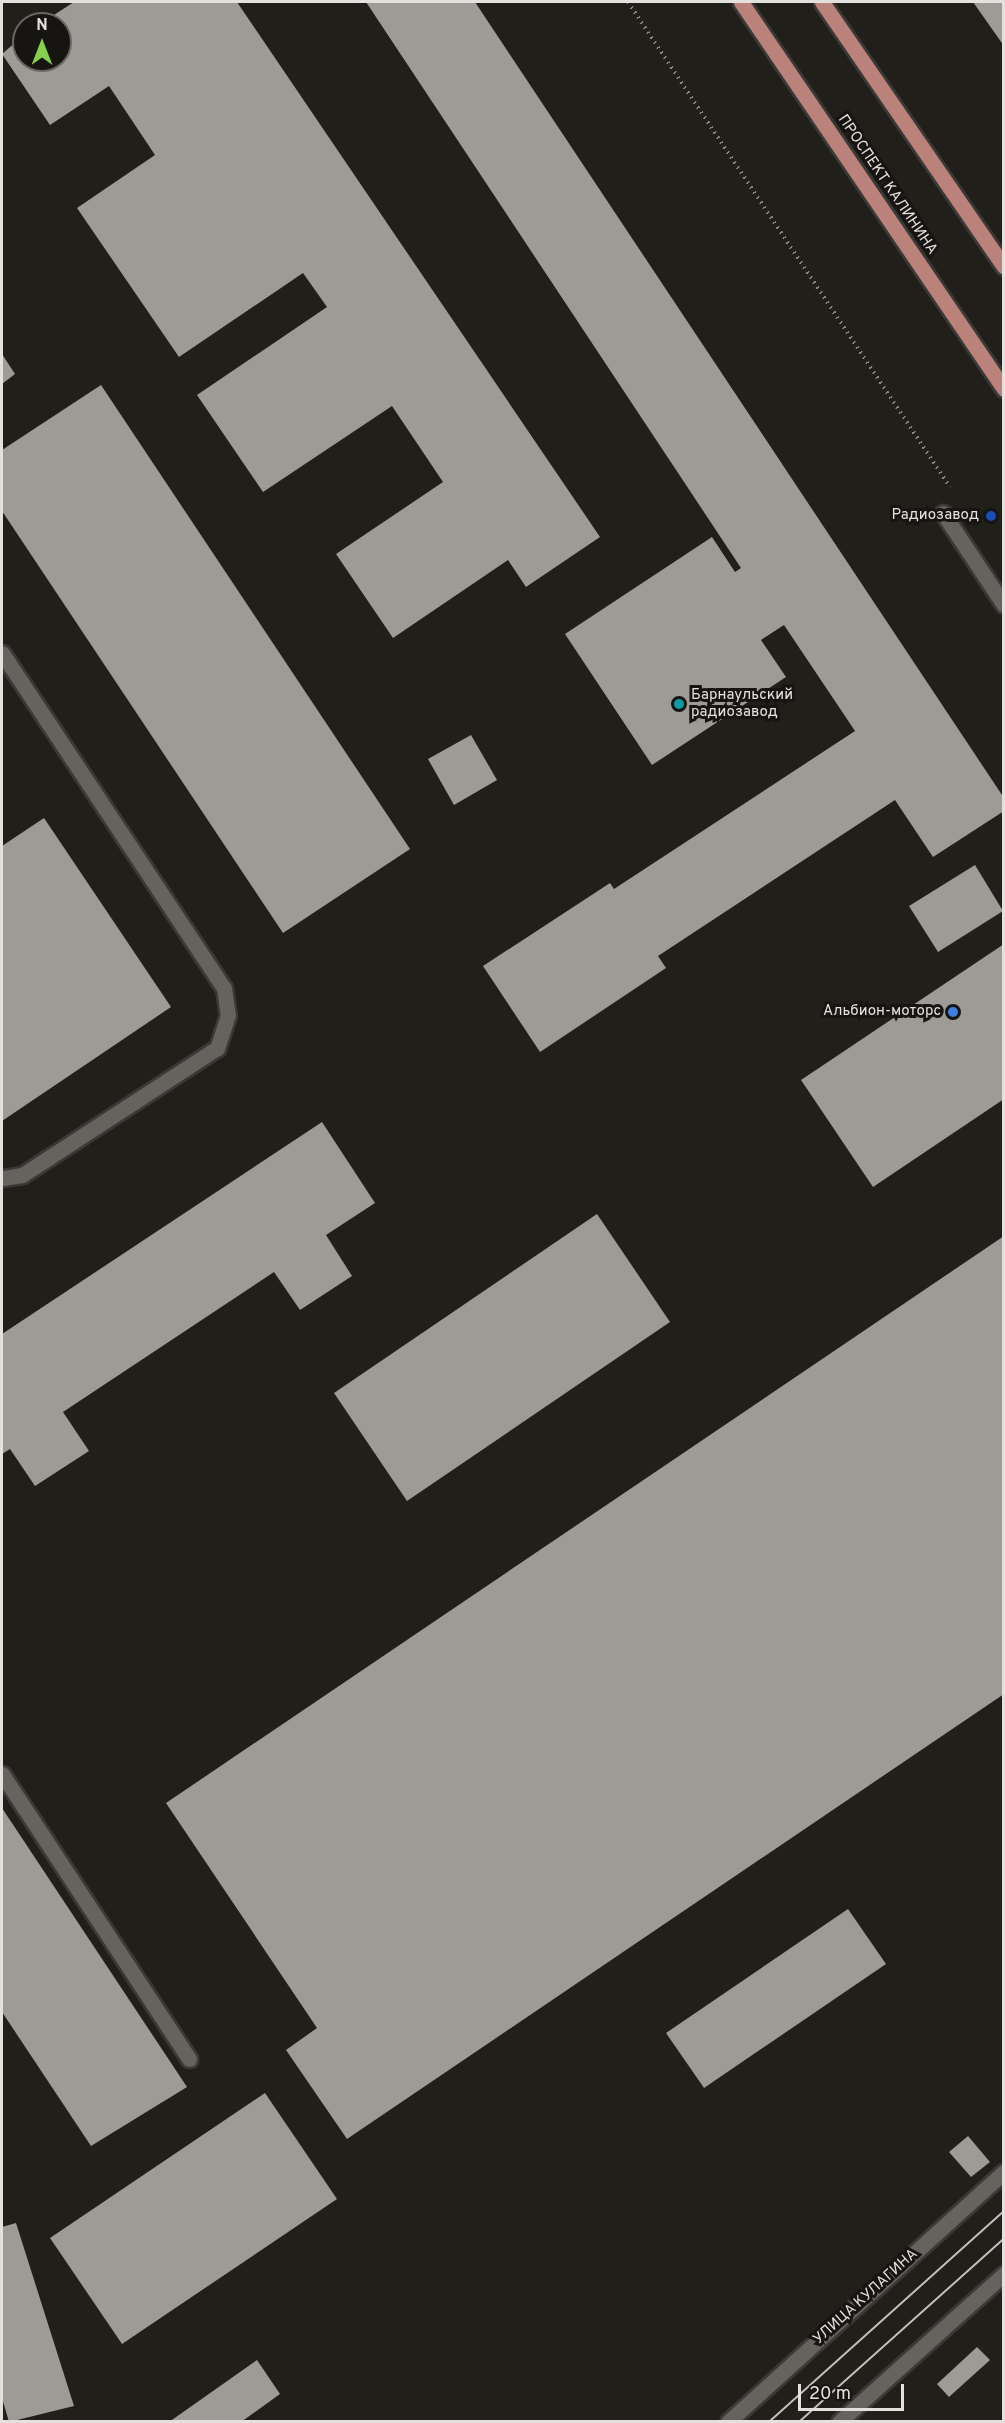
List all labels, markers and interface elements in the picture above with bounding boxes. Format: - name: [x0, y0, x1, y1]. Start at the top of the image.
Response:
- north arrow: [12, 12, 72, 72]
- text: N: [36, 16, 48, 36]
- street label: ПРОСПЕКТ КАЛИНИНА: [833, 111, 941, 259]
- place label: Радиозавод: [892, 507, 979, 525]
- marker: Радиозавод: [984, 509, 998, 523]
- place label: Барнаульский радиозавод: [691, 686, 793, 721]
- marker: Барнаульский радиозавод: [672, 697, 686, 711]
- place label: Альбион-моторс: [823, 1003, 941, 1021]
- marker: Альбион-моторс: [946, 1005, 960, 1019]
- street label: УЛИЦА КУЛАГИНА: [810, 2245, 922, 2349]
- scale bar: [801, 2372, 908, 2410]
- text: 20 m: [809, 2383, 851, 2406]

